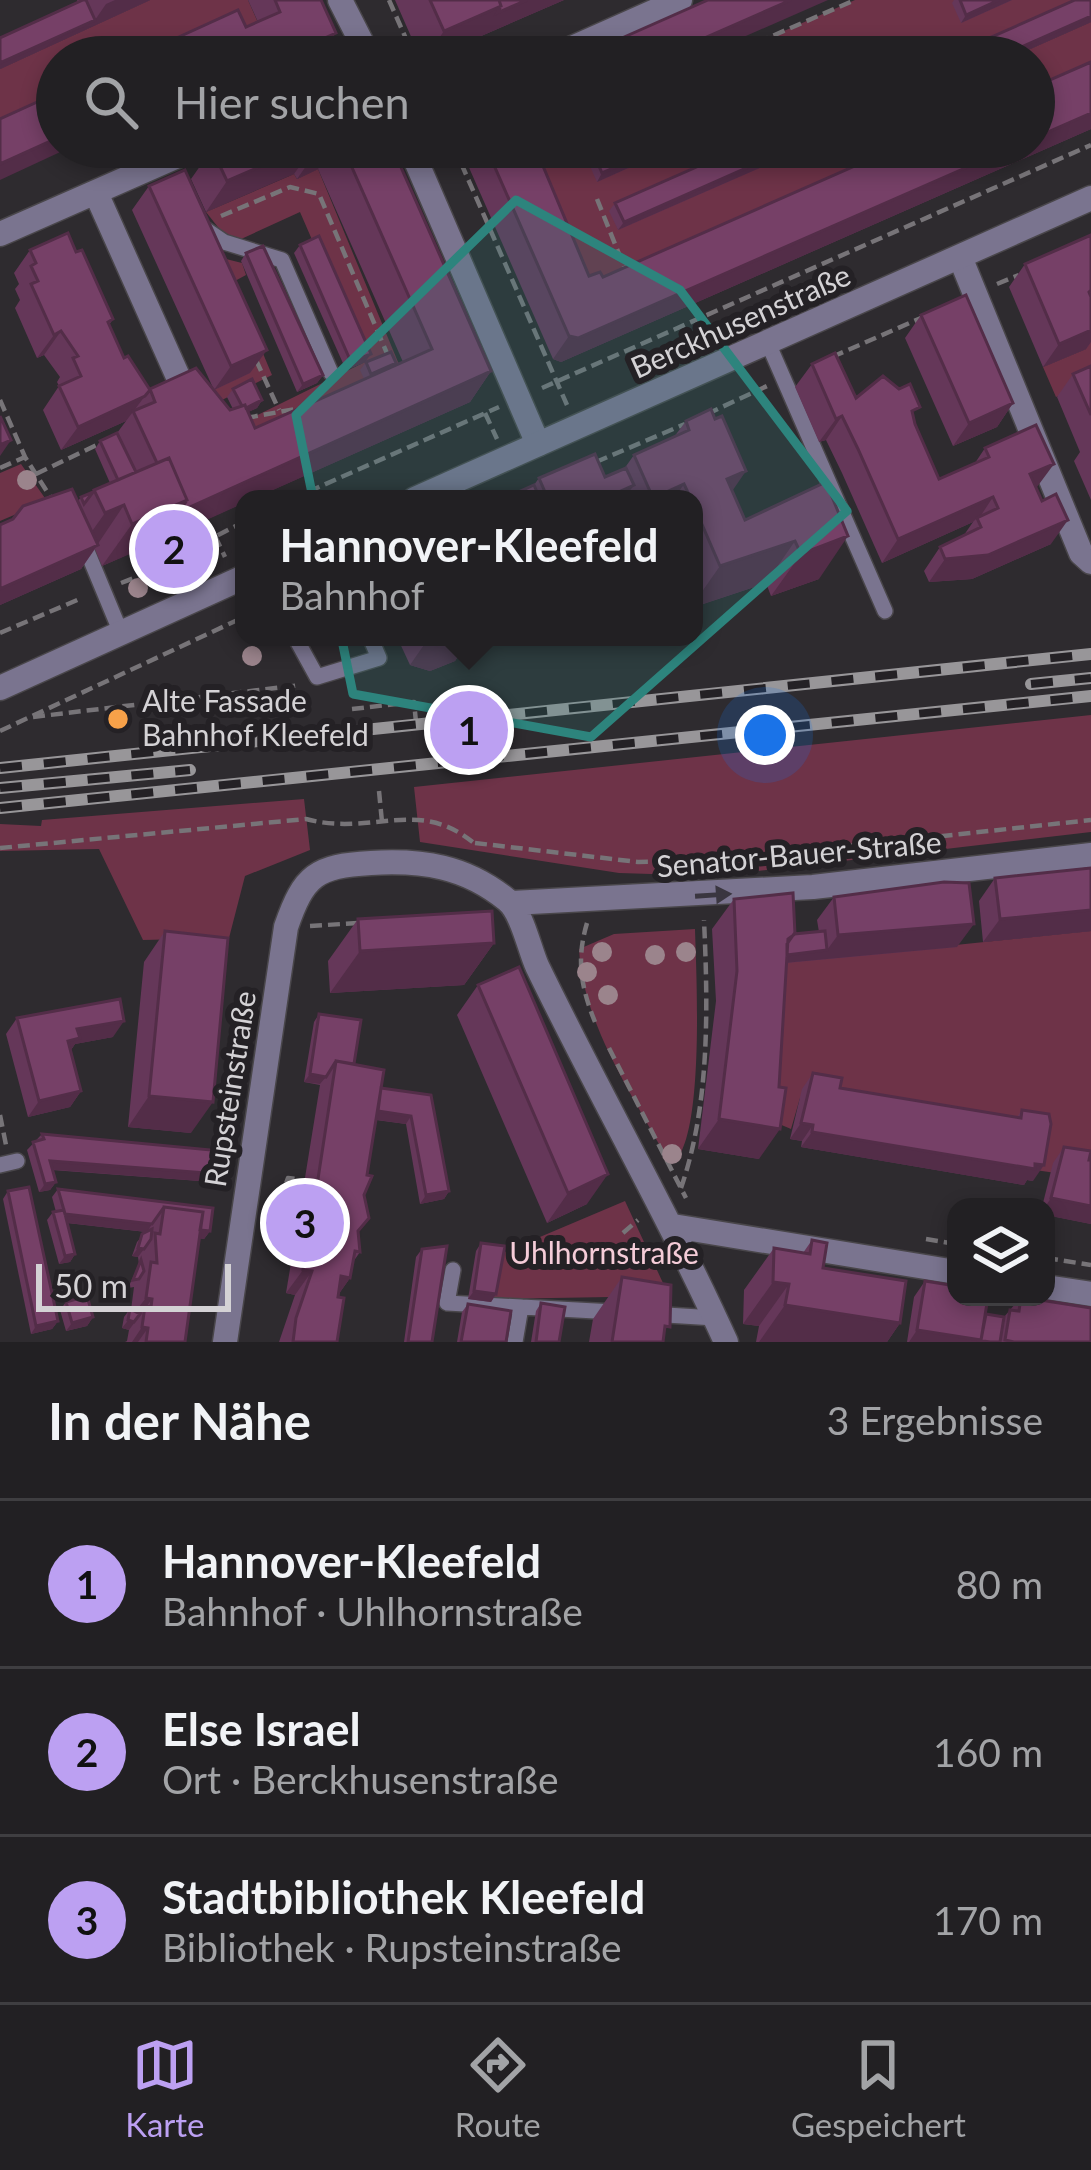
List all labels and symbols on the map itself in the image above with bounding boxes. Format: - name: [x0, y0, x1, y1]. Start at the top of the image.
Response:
- street label: Berckhusenstraße: [625, 256, 856, 385]
- pin: 2: [135, 504, 213, 594]
- place label: Alte Fassade Bahnhof Kleefeld: [142, 682, 369, 752]
- pin: 1: [430, 685, 508, 775]
- your location: [735, 705, 795, 765]
- marker: Alte Fassade Bahnhof Kleefeld: [105, 706, 131, 732]
- street label: Senator-Bauer-Straße: [655, 823, 943, 883]
- one-way arrow: [695, 886, 732, 905]
- street label: Rupsteinstraße: [196, 988, 262, 1189]
- pin: 3: [266, 1178, 344, 1268]
- park label: Uhlhornstraße: [509, 1234, 699, 1270]
- scale bar: [36, 1258, 231, 1311]

